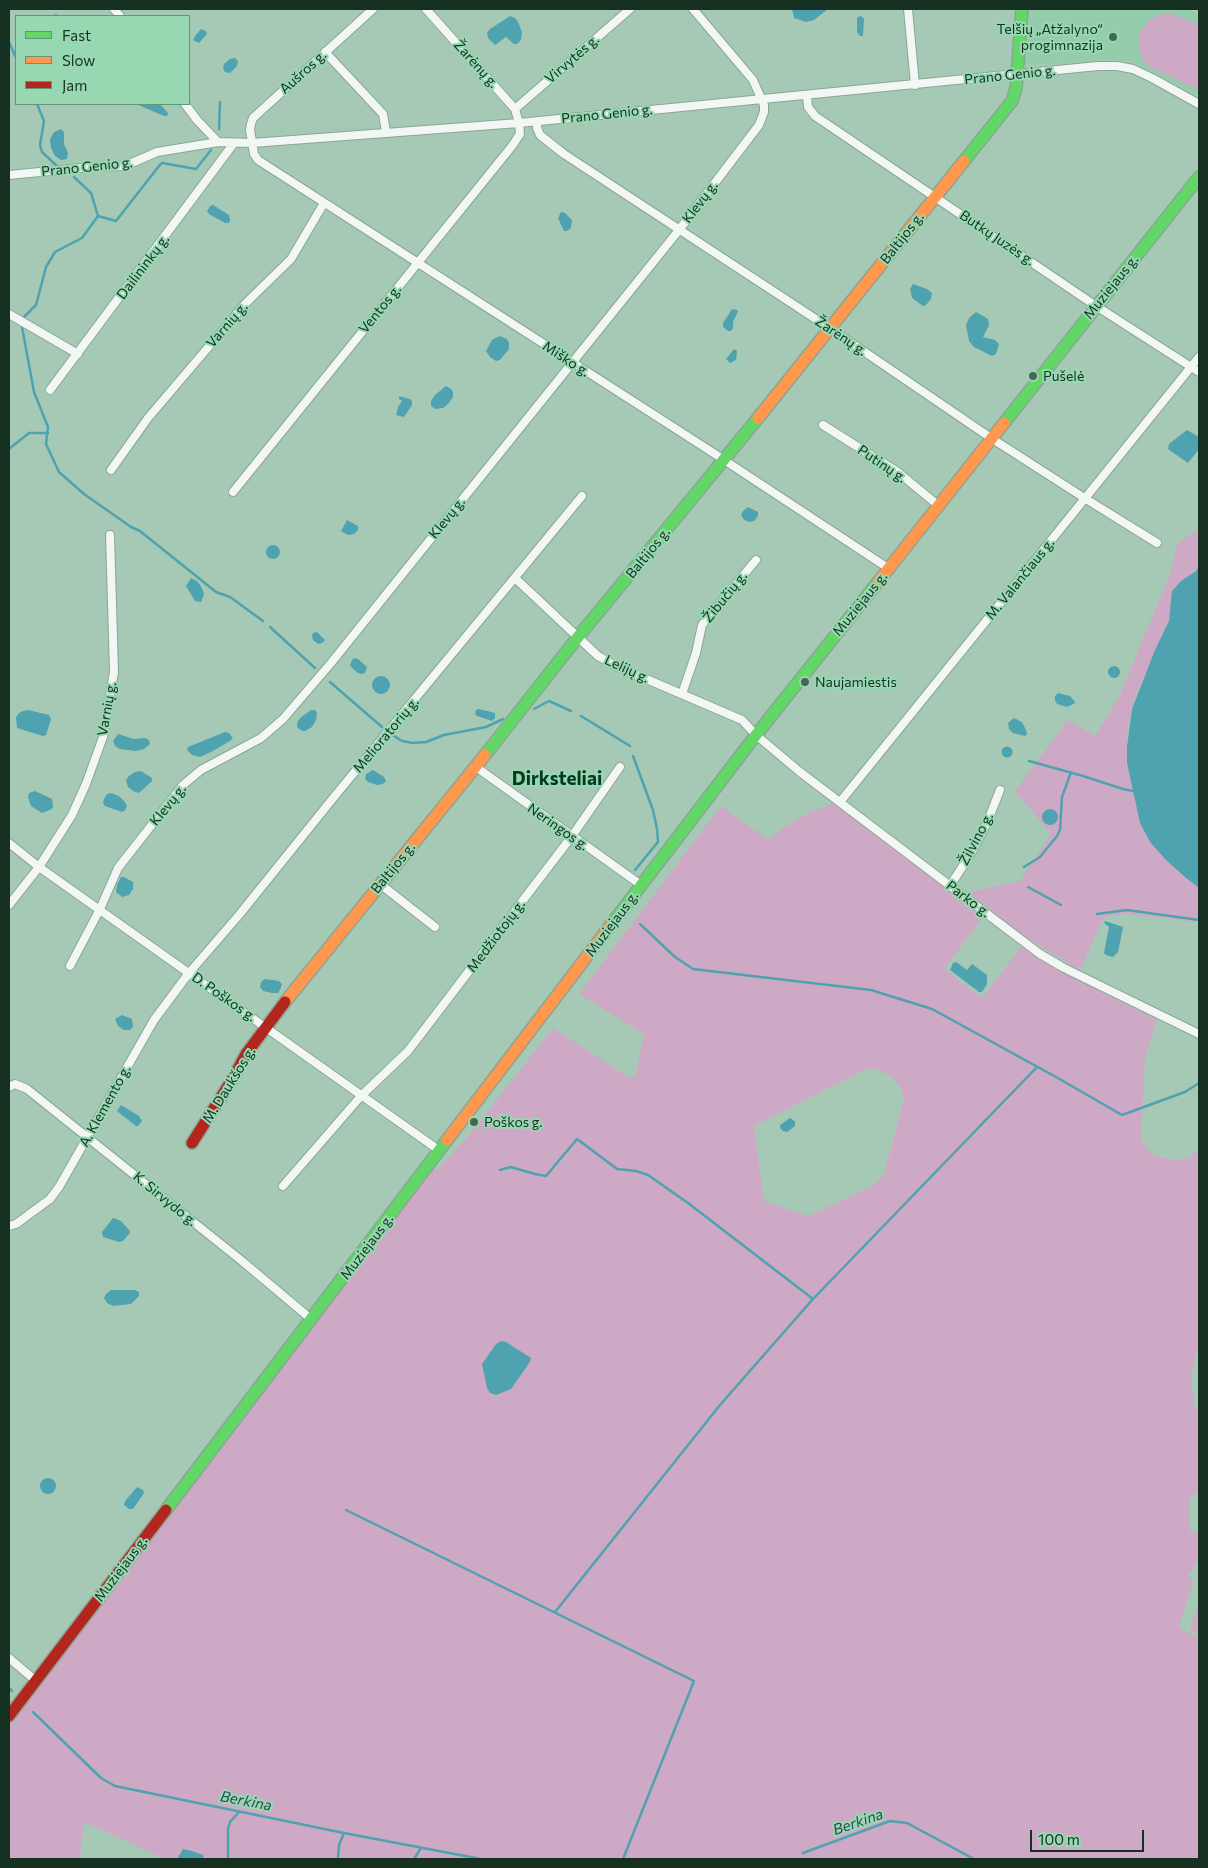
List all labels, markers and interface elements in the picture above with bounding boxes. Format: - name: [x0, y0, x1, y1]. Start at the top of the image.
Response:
- legend: [15, 15, 190, 105]
- place label: Telšių „Atžalyno“ progimnazija: [996, 21, 1103, 54]
- text: Fast: [62, 26, 91, 44]
- street label: Virvytės g.: [542, 31, 602, 87]
- marker: Telšių „Atžalyno“ progimnazija: [1107, 31, 1119, 43]
- street label: Žarėnų g.: [450, 37, 502, 91]
- street label: Aušros g.: [276, 47, 330, 97]
- text: Slow: [62, 51, 95, 69]
- street label: Prano Genio g.: [963, 62, 1057, 88]
- text: Jam: [62, 76, 87, 94]
- street label: Prano Genio g.: [560, 101, 654, 127]
- street label: Prano Genio g.: [40, 154, 134, 180]
- street label: Klevų g.: [679, 177, 721, 227]
- street label: Butkų Juzės g.: [956, 207, 1038, 269]
- street label: Baltijos g.: [877, 209, 927, 267]
- street label: Dailininkų g.: [113, 231, 173, 303]
- street label: Muziejaus g.: [1080, 251, 1142, 323]
- street label: Ventos g.: [355, 281, 405, 337]
- street label: Varnių g.: [203, 299, 251, 351]
- street label: Žarėnų g.: [812, 313, 870, 359]
- street label: Miško g.: [539, 338, 593, 380]
- place label: Pušelė: [1043, 368, 1084, 384]
- marker: Pušelė: [1027, 370, 1039, 382]
- street label: Putinų g.: [854, 442, 910, 486]
- street label: Klevų g.: [425, 494, 469, 542]
- street label: Baltijos g.: [622, 524, 674, 582]
- street label: M. Valančiaus g.: [982, 535, 1058, 623]
- street label: Žibučių g.: [699, 568, 751, 626]
- street label: Muziejaus g.: [829, 568, 891, 640]
- street label: Lelijų g.: [602, 651, 652, 687]
- place label: Naujamiestis: [815, 674, 897, 690]
- marker: Naujamiestis: [799, 676, 811, 688]
- street label: Varnių g.: [94, 681, 120, 737]
- street label: Melioratorių g.: [349, 694, 423, 776]
- district label: Dirksteliai: [512, 768, 602, 790]
- street label: Klevų g.: [146, 781, 190, 829]
- street label: Neringos g.: [524, 800, 592, 854]
- street label: Žilvino g.: [955, 810, 997, 868]
- street label: Baltijos g.: [367, 839, 419, 897]
- street label: Parko g.: [943, 877, 993, 921]
- street label: Muziejaus g.: [582, 888, 642, 960]
- street label: Medžiotojų g.: [463, 896, 529, 976]
- street label: D. Poškos g.: [189, 969, 259, 1025]
- street label: M. Daukšos g.: [199, 1044, 259, 1126]
- street label: A. Klemento g.: [76, 1062, 134, 1150]
- place label: Poškos g.: [484, 1114, 543, 1130]
- marker: Poškos g.: [468, 1116, 480, 1128]
- street label: K. Sirvydo g.: [130, 1168, 200, 1230]
- street label: Muziejaus g.: [337, 1211, 397, 1283]
- street label: Muziejaus g.: [91, 1533, 151, 1605]
- water label: Berkina: [219, 1787, 273, 1815]
- water label: Berkina: [830, 1805, 886, 1839]
- scale bar: [1033, 1820, 1147, 1852]
- text: 100 m: [1038, 1830, 1080, 1848]

